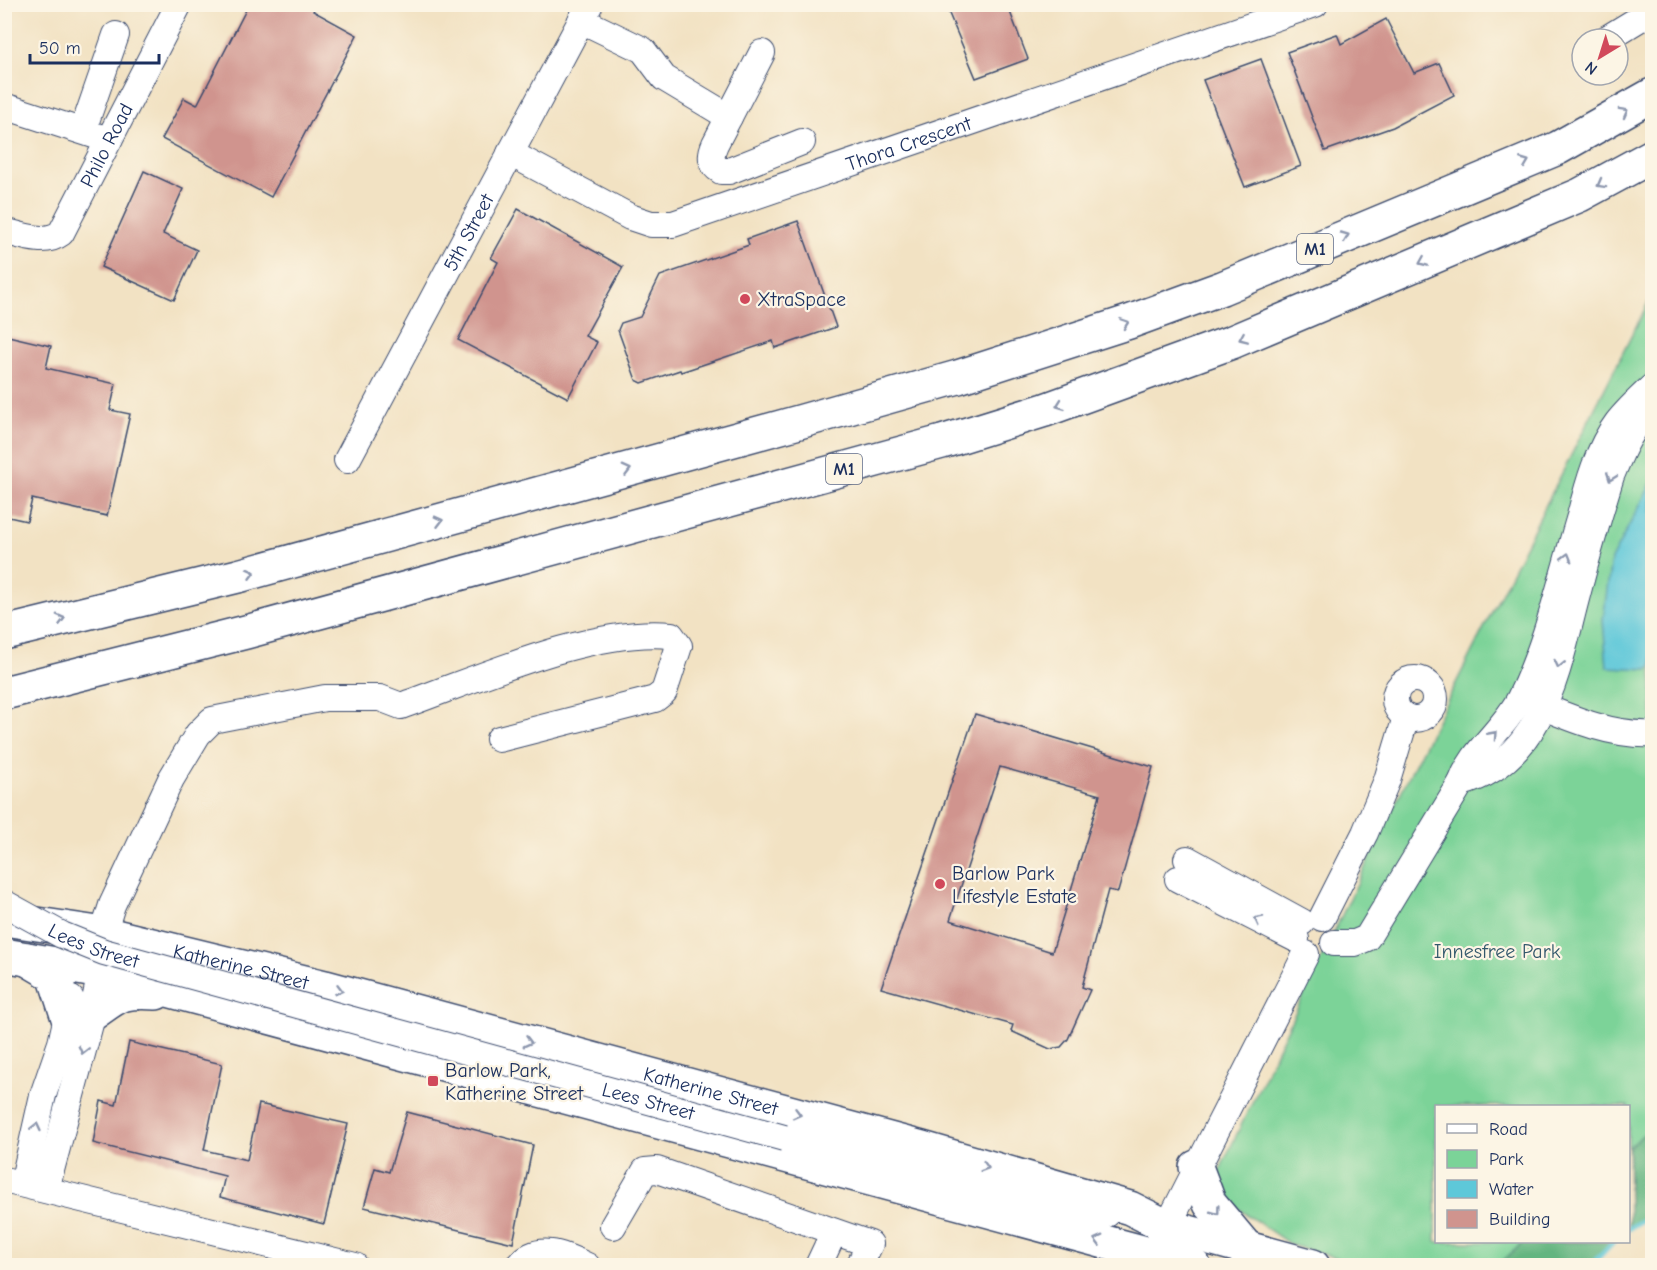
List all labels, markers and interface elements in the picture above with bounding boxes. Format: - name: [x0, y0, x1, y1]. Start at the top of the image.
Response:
- scale bar: [30, 27, 159, 65]
- north arrow: [1570, 27, 1630, 87]
- text: 50 m: [39, 38, 81, 59]
- text: N: [1582, 58, 1601, 78]
- street label: Philo Road: [75, 99, 137, 191]
- one-way arrow: [1618, 107, 1628, 119]
- street label: Thora Crescent: [843, 111, 975, 175]
- one-way arrow: [1519, 157, 1530, 169]
- one-way arrow: [1597, 177, 1607, 188]
- street label: 5th Street: [438, 189, 499, 275]
- one-way arrow: [1339, 231, 1350, 243]
- road number: M1: [1297, 234, 1333, 264]
- one-way arrow: [1418, 255, 1429, 267]
- place label: XtraSpace: [757, 288, 846, 311]
- marker: XtraSpace: [738, 292, 752, 306]
- one-way arrow: [1119, 318, 1130, 331]
- one-way arrow: [1238, 330, 1249, 342]
- one-way arrow: [1055, 397, 1066, 410]
- road number: M1: [826, 454, 862, 484]
- one-way arrow: [622, 464, 632, 477]
- one-way arrow: [1606, 471, 1619, 481]
- one-way arrow: [433, 516, 444, 528]
- one-way arrow: [1560, 552, 1573, 562]
- one-way arrow: [245, 568, 256, 580]
- one-way arrow: [56, 614, 66, 627]
- one-way arrow: [1554, 659, 1567, 669]
- one-way arrow: [1486, 732, 1497, 742]
- place label: Barlow Park Lifestyle Estate: [952, 862, 1077, 908]
- marker: Barlow Park Lifestyle Estate: [933, 877, 947, 891]
- one-way arrow: [1253, 915, 1264, 927]
- street label: Lees Street: [44, 918, 143, 973]
- street label: Katherine Street: [171, 939, 312, 994]
- park label: Innesfree Park: [1434, 940, 1561, 963]
- one-way arrow: [334, 983, 344, 996]
- one-way arrow: [522, 1034, 532, 1047]
- one-way arrow: [77, 1044, 90, 1054]
- place label: Barlow Park, Katherine Street: [445, 1059, 585, 1105]
- street label: Katherine Street: [641, 1062, 782, 1121]
- marker: Barlow Park, Katherine Street: [426, 1074, 440, 1088]
- street label: Lees Street: [600, 1077, 698, 1125]
- legend: [1435, 1105, 1630, 1243]
- one-way arrow: [791, 1107, 802, 1119]
- text: Road: [1489, 1119, 1528, 1140]
- one-way arrow: [29, 1122, 42, 1132]
- text: Park: [1489, 1149, 1524, 1170]
- one-way arrow: [979, 1160, 990, 1172]
- text: Water: [1489, 1179, 1534, 1200]
- one-way arrow: [1209, 1204, 1220, 1215]
- text: Building: [1489, 1209, 1551, 1230]
- one-way arrow: [1093, 1235, 1103, 1248]

